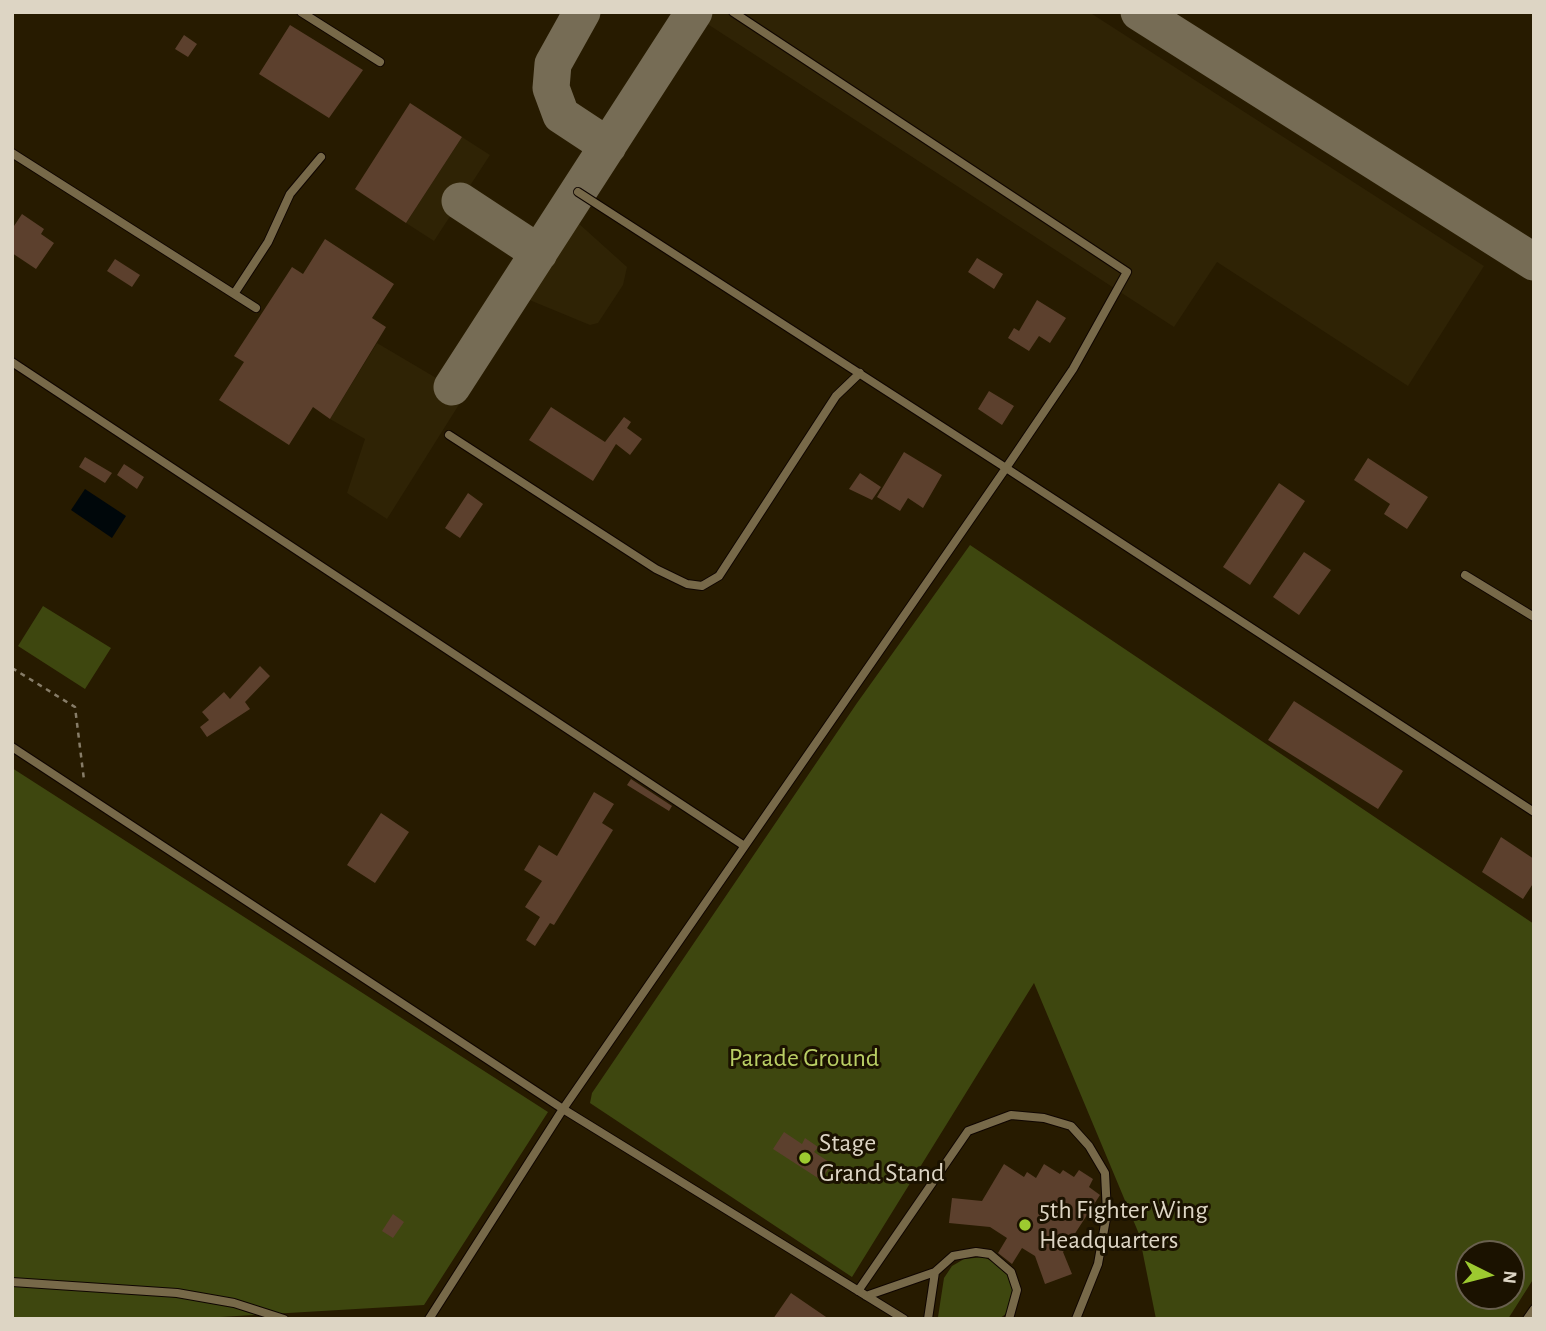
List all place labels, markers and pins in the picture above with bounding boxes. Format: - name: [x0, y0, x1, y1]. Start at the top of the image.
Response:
- place label: Stage Grand Stand: [819, 1127, 944, 1188]
- marker: Stage Grand Stand: [797, 1150, 813, 1166]
- place label: 5th Fighter Wing Headquarters: [1039, 1194, 1208, 1256]
- marker: 5th Fighter Wing Headquarters: [1017, 1217, 1033, 1233]

